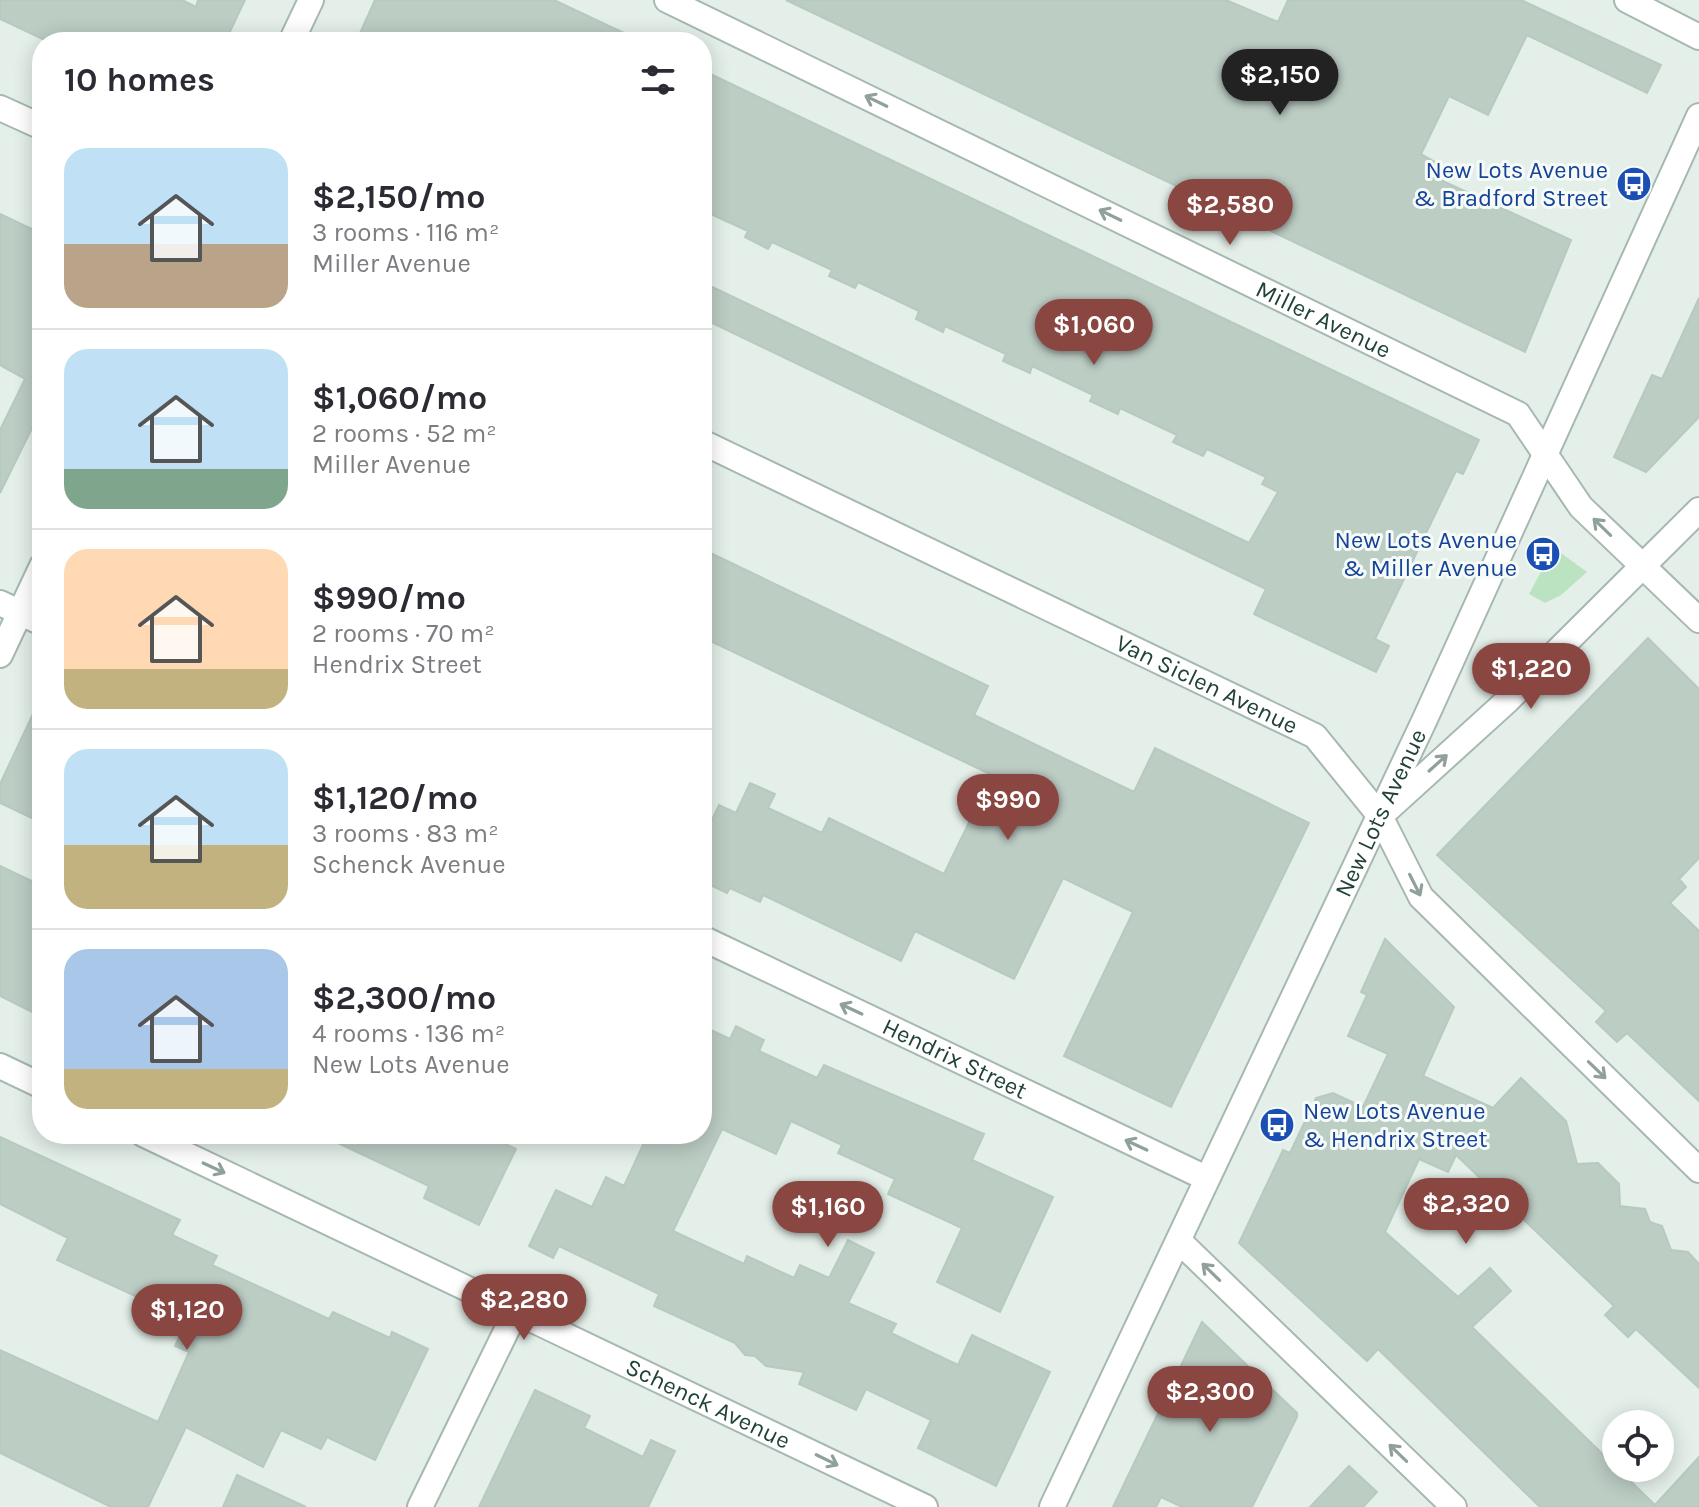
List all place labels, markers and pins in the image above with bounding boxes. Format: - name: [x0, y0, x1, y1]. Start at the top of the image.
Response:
- pin: $2,150: [1215, 49, 1345, 117]
- place label: New Lots Avenue & Bradford Street: [1414, 156, 1608, 212]
- bus stop icon: New Lots Avenue & Bradford Street: [1615, 165, 1653, 203]
- pin: $2,580: [1165, 179, 1295, 247]
- pin: $1,060: [1029, 299, 1159, 367]
- place label: New Lots Avenue & Miller Avenue: [1335, 526, 1517, 582]
- bus stop icon: New Lots Avenue & Miller Avenue: [1524, 535, 1562, 573]
- pin: $1,220: [1466, 643, 1596, 711]
- pin: $990: [961, 774, 1055, 842]
- place label: New Lots Avenue & Hendrix Street: [1303, 1097, 1487, 1153]
- bus stop icon: New Lots Avenue & Hendrix Street: [1258, 1106, 1296, 1144]
- pin: $2,320: [1401, 1178, 1531, 1246]
- pin: $1,160: [763, 1181, 893, 1249]
- pin: $2,280: [459, 1274, 589, 1342]
- pin: $1,120: [122, 1284, 252, 1352]
- pin: $2,300: [1145, 1366, 1275, 1434]

